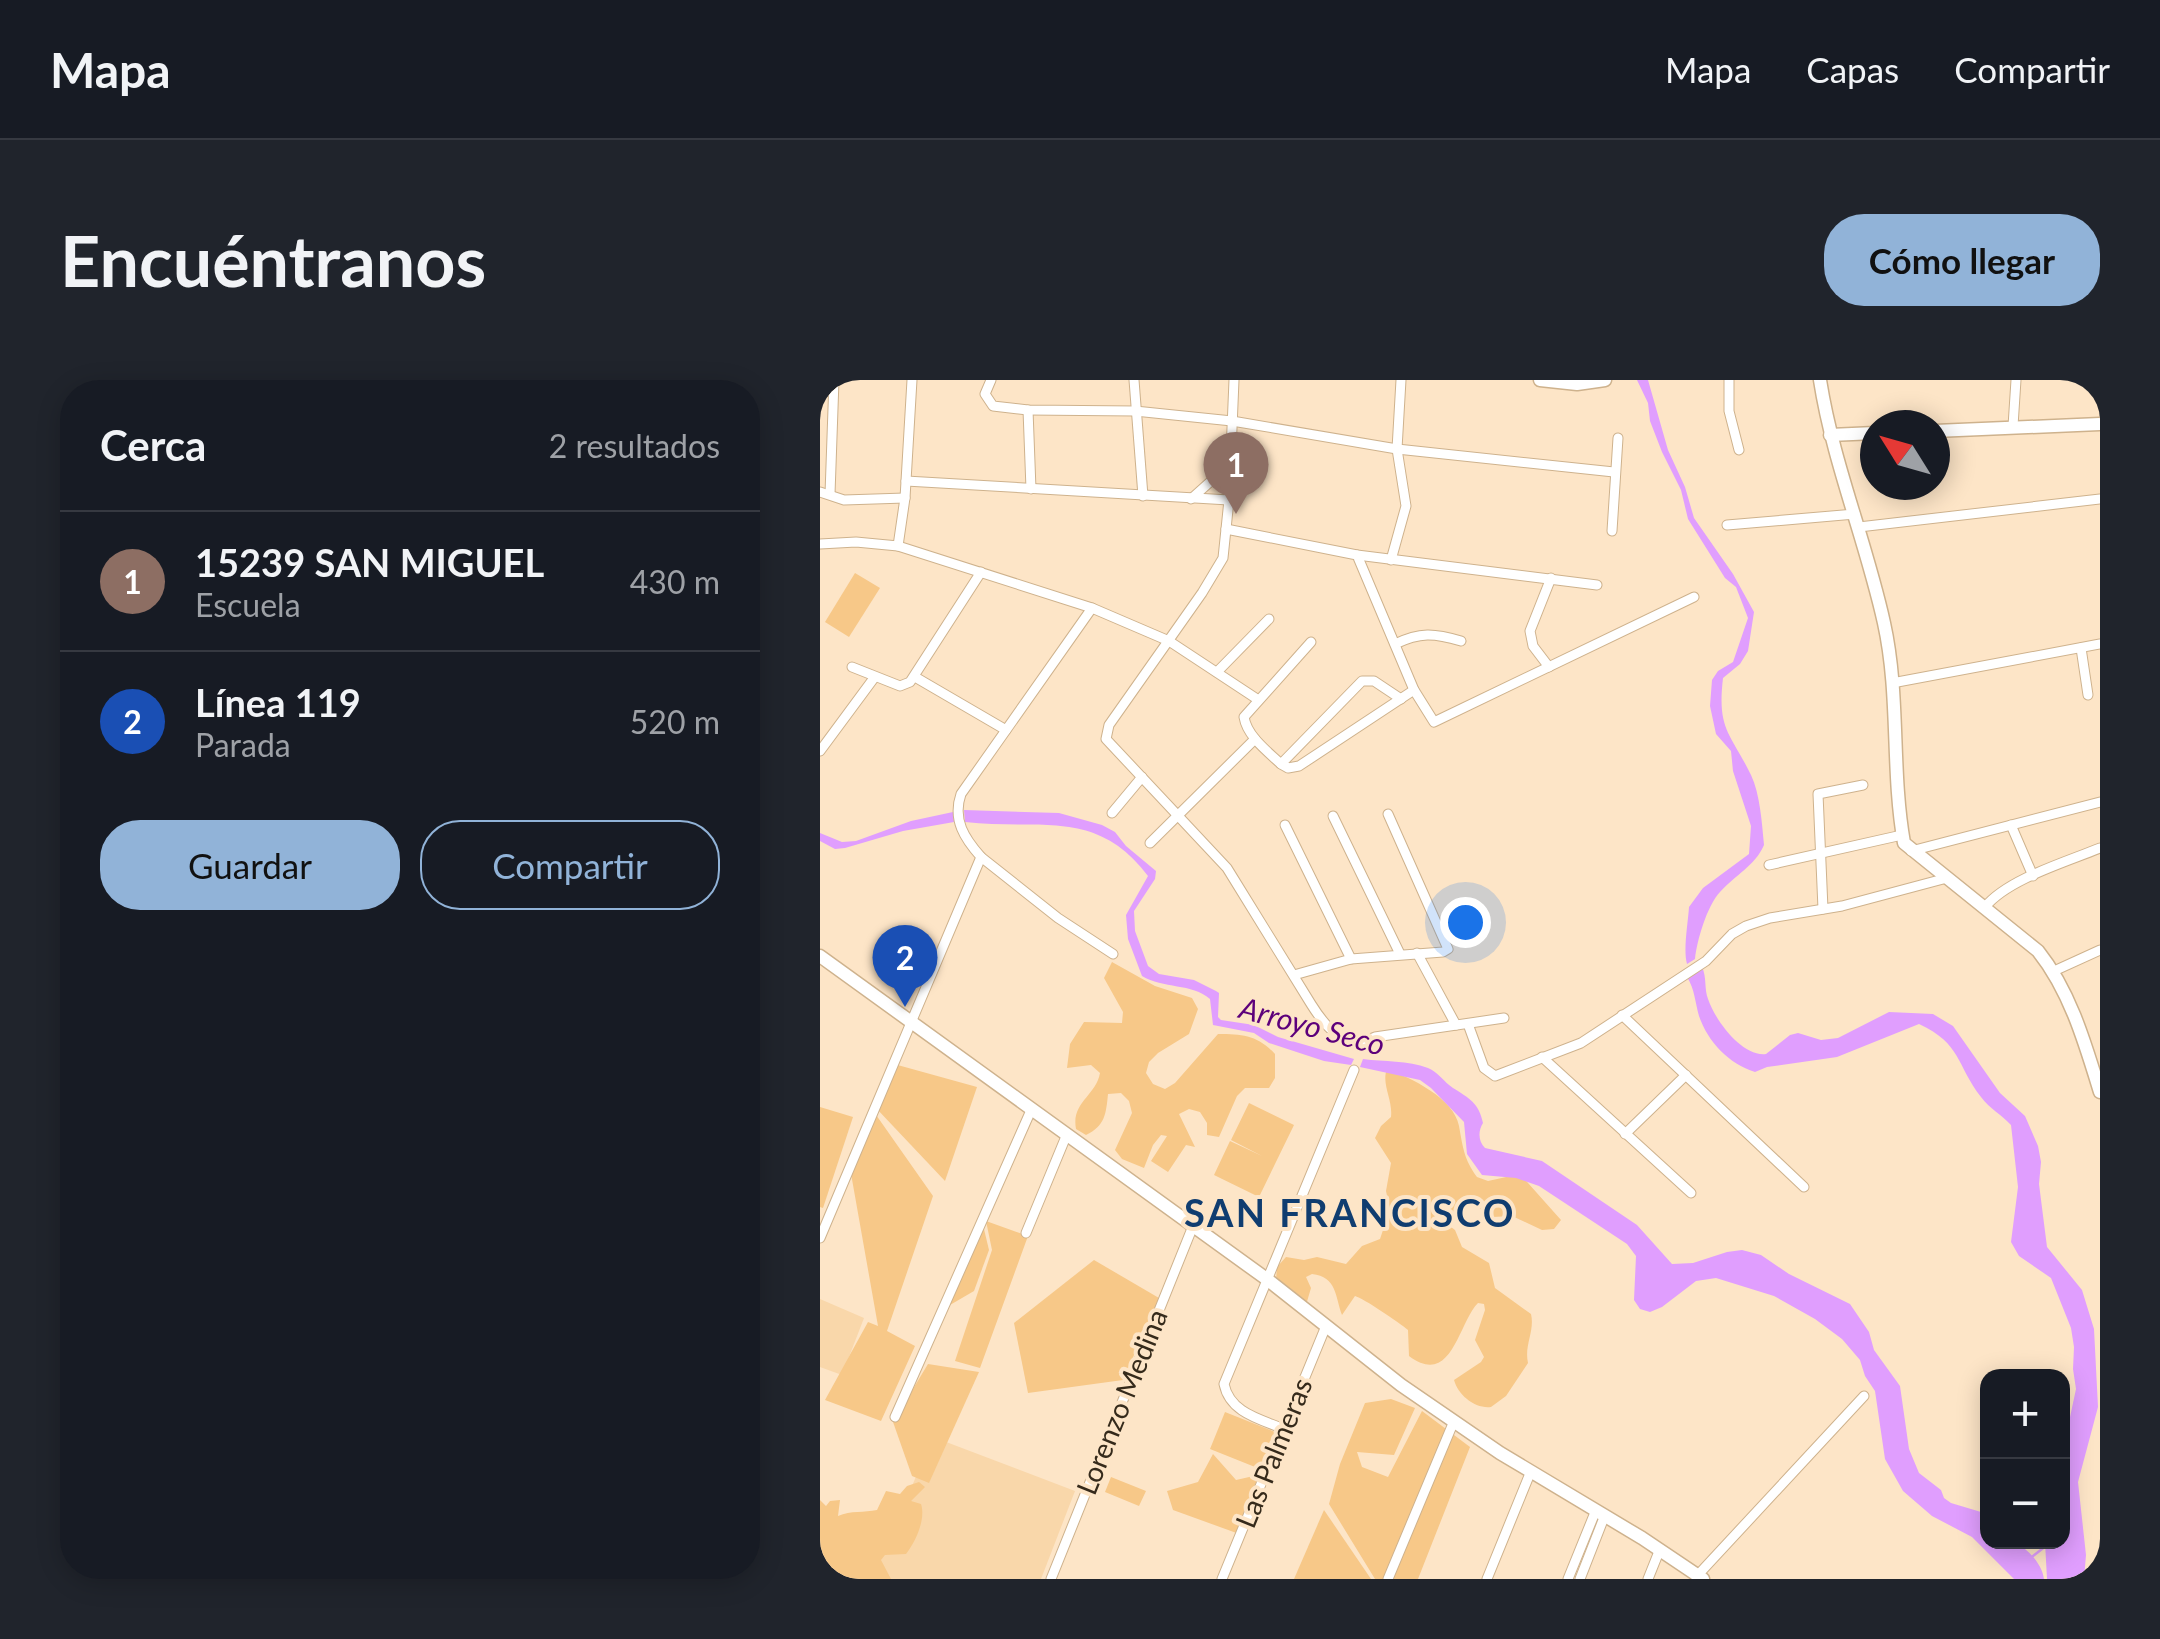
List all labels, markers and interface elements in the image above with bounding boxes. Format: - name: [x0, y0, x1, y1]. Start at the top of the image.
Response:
- text: Mapa: [50, 41, 171, 98]
- text: Mapa: [1665, 48, 1751, 90]
- text: Capas: [1806, 48, 1899, 90]
- text: Compartir: [1954, 48, 2110, 90]
- button: Cómo llegar: [1824, 214, 2100, 306]
- text: Encuéntranos: [60, 218, 486, 302]
- north arrow: [1860, 410, 1950, 500]
- text: Cerca: [100, 420, 206, 470]
- text: 2 resultados: [549, 426, 720, 465]
- pin: 1: [1204, 432, 1268, 514]
- text: 15239 SAN MIGUEL: [195, 539, 544, 585]
- text: 1: [123, 562, 142, 601]
- text: 430 m: [630, 562, 720, 601]
- text: Escuela: [195, 585, 301, 624]
- text: Línea 119: [195, 679, 361, 725]
- text: 2: [123, 702, 142, 741]
- text: 520 m: [630, 702, 720, 741]
- text: Parada: [195, 725, 291, 764]
- button: Guardar: [100, 820, 400, 910]
- button: Compartir: [420, 820, 720, 910]
- your location: [1440, 897, 1491, 948]
- pin: 2: [872, 924, 938, 1007]
- water label: Arroyo Seco: [1235, 988, 1389, 1062]
- district label: SAN FRANCISCO: [1184, 1189, 1516, 1235]
- street label: Lorenzo Medina: [1068, 1304, 1174, 1499]
- map controls: [1980, 1369, 2070, 1549]
- button: +: [1980, 1369, 2070, 1459]
- street label: Las Palmeras: [1228, 1373, 1318, 1532]
- button: −: [1980, 1459, 2070, 1549]

